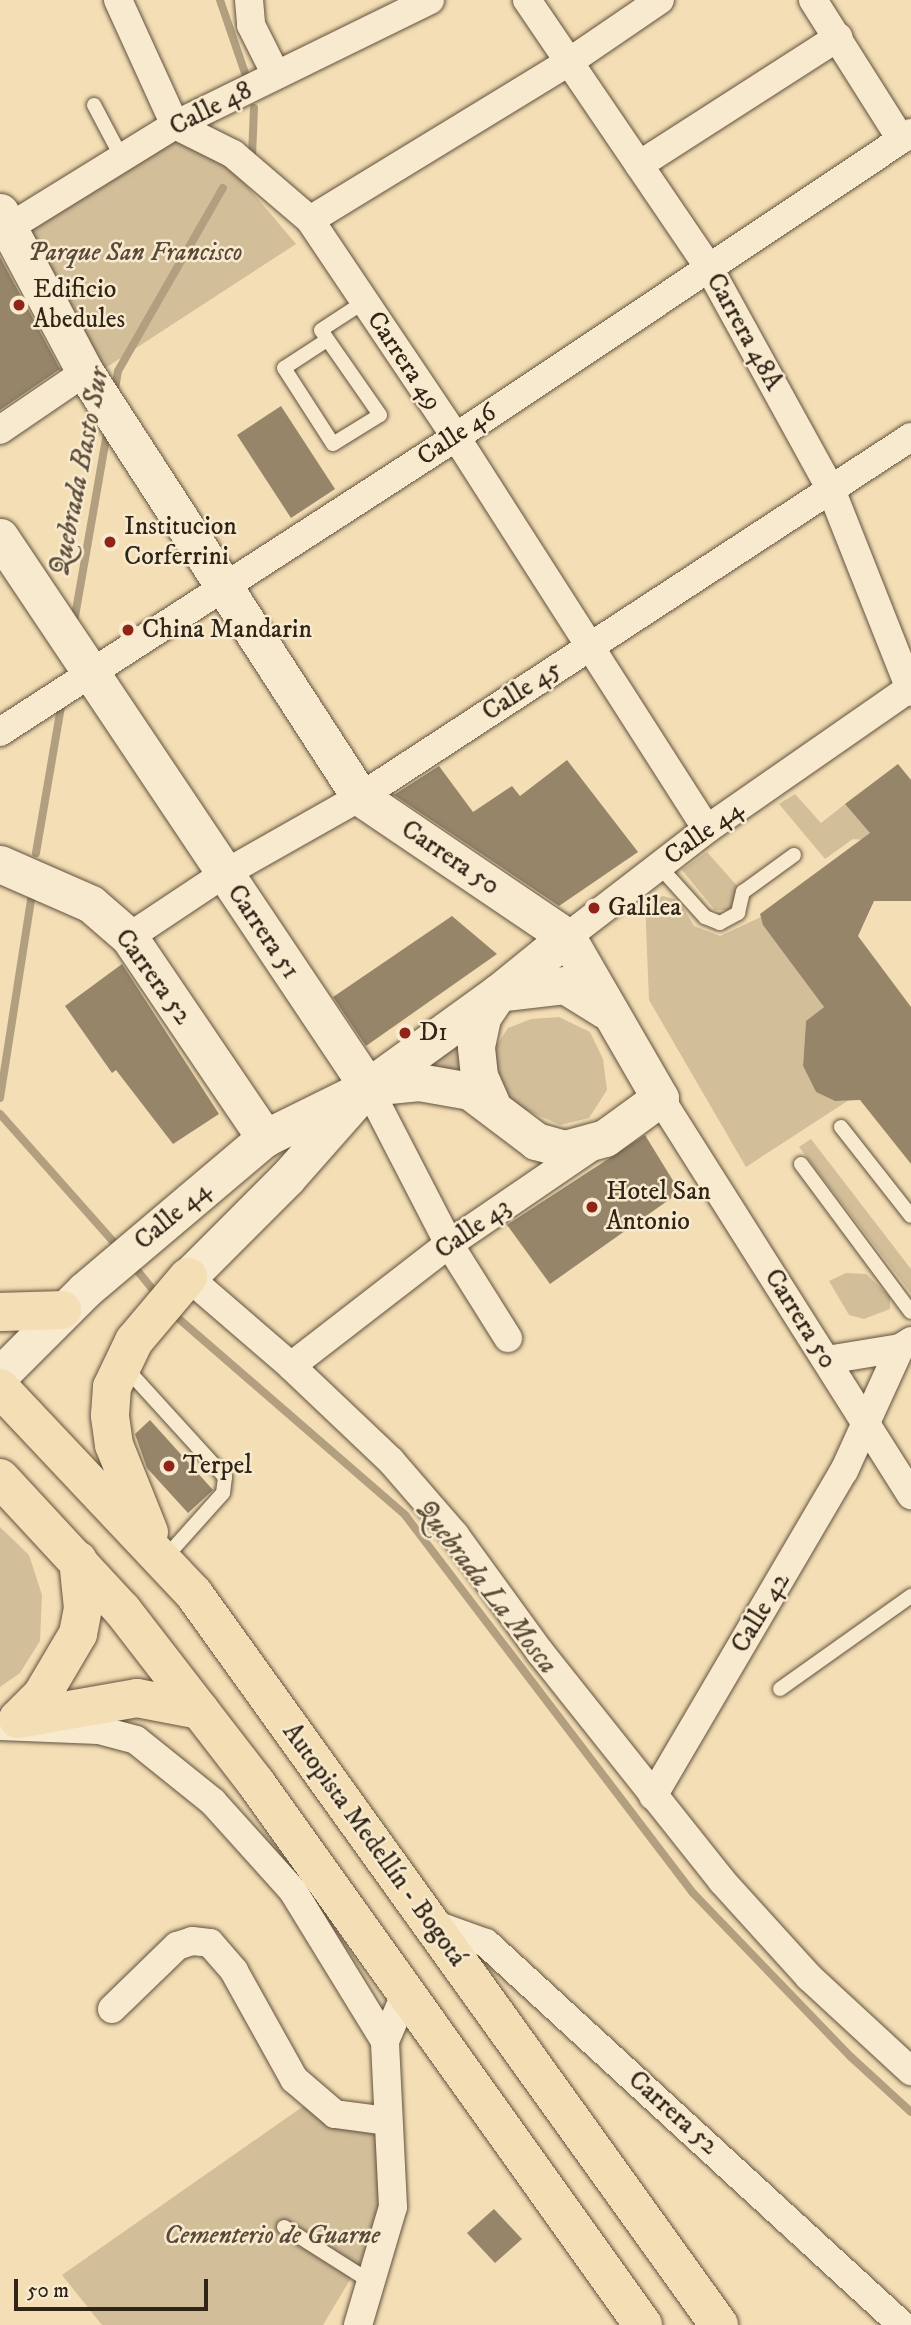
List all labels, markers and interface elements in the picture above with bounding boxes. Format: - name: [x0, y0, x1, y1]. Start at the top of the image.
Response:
- street label: Calle 48: [165, 75, 257, 143]
- park label: Parque San Francisco: [27, 237, 243, 269]
- street label: Carrera 48A: [699, 268, 789, 396]
- place label: Edificio Abedules: [33, 274, 125, 336]
- marker: Edificio Abedules: [11, 297, 27, 313]
- street label: Carrera 49: [360, 306, 448, 416]
- water label: Quebrada Basto Sur: [43, 365, 117, 579]
- street label: Calle 46: [412, 397, 502, 473]
- place label: Institucion Corferrini: [124, 511, 237, 572]
- marker: Institucion Corferrini: [102, 534, 118, 550]
- place label: China Mandarin: [142, 614, 312, 646]
- marker: China Mandarin: [120, 622, 136, 638]
- street label: Calle 45: [477, 654, 567, 728]
- street label: Calle 44: [658, 794, 750, 872]
- street label: Carrera 50: [395, 814, 505, 902]
- street label: Carrera 51: [220, 879, 306, 985]
- place label: Galilea: [608, 892, 681, 924]
- marker: Galilea: [586, 900, 602, 916]
- street label: Carrera 52: [108, 923, 198, 1031]
- place label: D1: [419, 1017, 448, 1049]
- marker: D1: [397, 1025, 413, 1041]
- street label: Calle 44: [128, 1175, 218, 1257]
- place label: Hotel San Antonio: [606, 1176, 711, 1238]
- street label: Calle 43: [429, 1192, 517, 1266]
- marker: Hotel San Antonio: [584, 1199, 600, 1215]
- street label: Carrera 50: [757, 1263, 843, 1375]
- place label: Terpel: [183, 1450, 252, 1482]
- marker: Terpel: [161, 1458, 177, 1474]
- water label: Quebrada La Mosca: [408, 1493, 564, 1681]
- street label: Calle 42: [725, 1567, 797, 1659]
- street label: Autopista Medellín - Bogotá: [275, 1717, 473, 1973]
- street label: Carrera 52: [622, 2064, 724, 2162]
- park label: Cementerio de Guarne: [164, 2220, 380, 2252]
- scale bar: [18, 2266, 212, 2310]
- text: 50 m: [27, 2278, 69, 2304]

